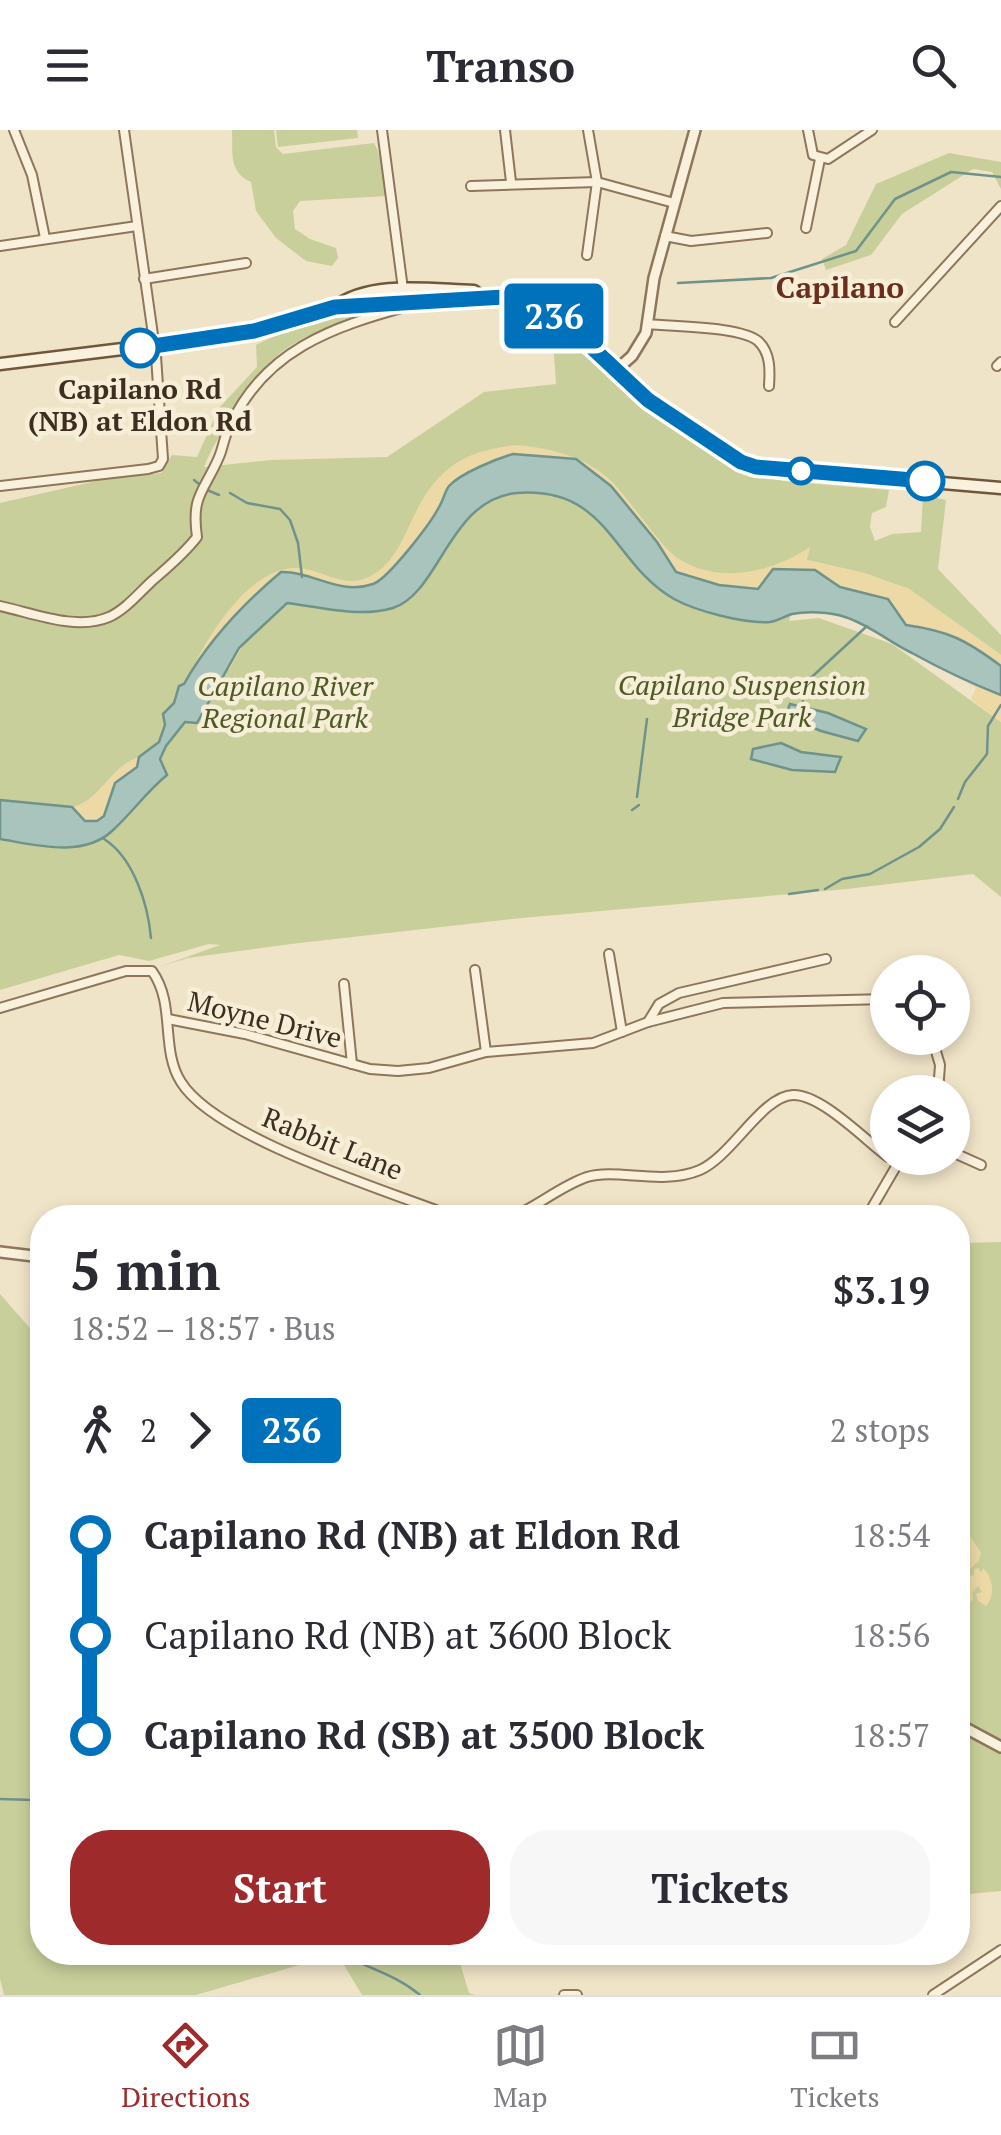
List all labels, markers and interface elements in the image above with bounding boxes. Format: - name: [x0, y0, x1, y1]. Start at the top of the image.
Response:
- text: Transo: [426, 35, 575, 95]
- icon: menu: [40, 38, 95, 93]
- icon: search: [906, 38, 961, 93]
- district label: Capilano: [776, 267, 904, 307]
- line badge: 236: [496, 284, 612, 348]
- text: 236: [524, 293, 584, 339]
- marker: Capilano Rd (NB) at Eldon Rd: [121, 329, 159, 367]
- place label: Capilano Rd (NB) at Eldon Rd: [28, 370, 252, 439]
- unlabelled marker: [788, 458, 814, 484]
- unlabelled marker: [906, 462, 944, 500]
- park label: Capilano Suspension Bridge Park: [618, 666, 866, 735]
- park label: Capilano River Regional Park: [197, 667, 374, 736]
- map controls: [870, 955, 970, 1175]
- button: locate: [870, 955, 970, 1055]
- street label: Moyne Drive: [184, 982, 346, 1056]
- button: layers: [870, 1075, 970, 1175]
- street label: Rabbit Lane: [257, 1098, 409, 1188]
- text: 5 min: [70, 1233, 220, 1306]
- text: $3.19: [833, 1265, 930, 1315]
- text: 18:52 – 18:57 · Bus: [70, 1307, 336, 1349]
- icon: walk: [70, 1403, 125, 1458]
- icon: forward: [172, 1403, 227, 1458]
- text: 236: [262, 1407, 321, 1453]
- text: 2: [140, 1409, 157, 1451]
- text: 2 stops: [830, 1409, 930, 1451]
- text: Capilano Rd (NB) at Eldon Rd: [144, 1510, 680, 1560]
- text: 18:54: [851, 1514, 930, 1556]
- text: Capilano Rd (NB) at 3600 Block: [144, 1610, 671, 1660]
- text: 18:56: [851, 1614, 930, 1656]
- text: Capilano Rd (SB) at 3500 Block: [144, 1710, 704, 1760]
- text: 18:57: [851, 1714, 930, 1756]
- button: Start: [70, 1830, 490, 1945]
- button: Tickets: [510, 1830, 930, 1945]
- tab: Directions: [121, 2018, 250, 2115]
- tab: Map: [493, 2018, 548, 2115]
- tab: Tickets: [790, 2018, 880, 2115]

